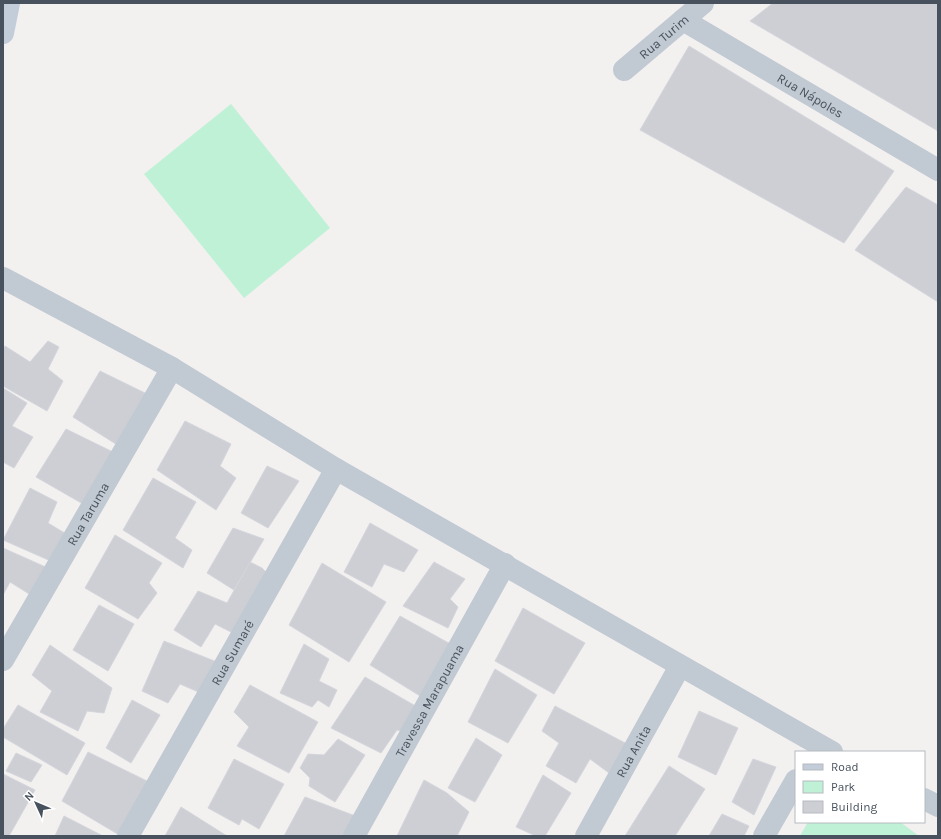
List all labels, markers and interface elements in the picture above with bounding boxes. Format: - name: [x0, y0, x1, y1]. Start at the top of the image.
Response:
- street label: Rua Turim: [636, 11, 692, 62]
- street label: Rua Nápoles: [775, 70, 846, 120]
- street label: Rua Taruma: [63, 479, 112, 548]
- street label: Rua Sumaré: [208, 617, 257, 688]
- street label: Travessa Marapuama: [392, 641, 467, 760]
- street label: Rua Anita: [612, 722, 653, 780]
- legend: [795, 751, 925, 823]
- text: Road: [831, 760, 859, 774]
- text: Park: [831, 780, 856, 794]
- north arrow: [16, 783, 56, 823]
- text: N: [22, 789, 37, 804]
- text: Building: [831, 800, 878, 814]

